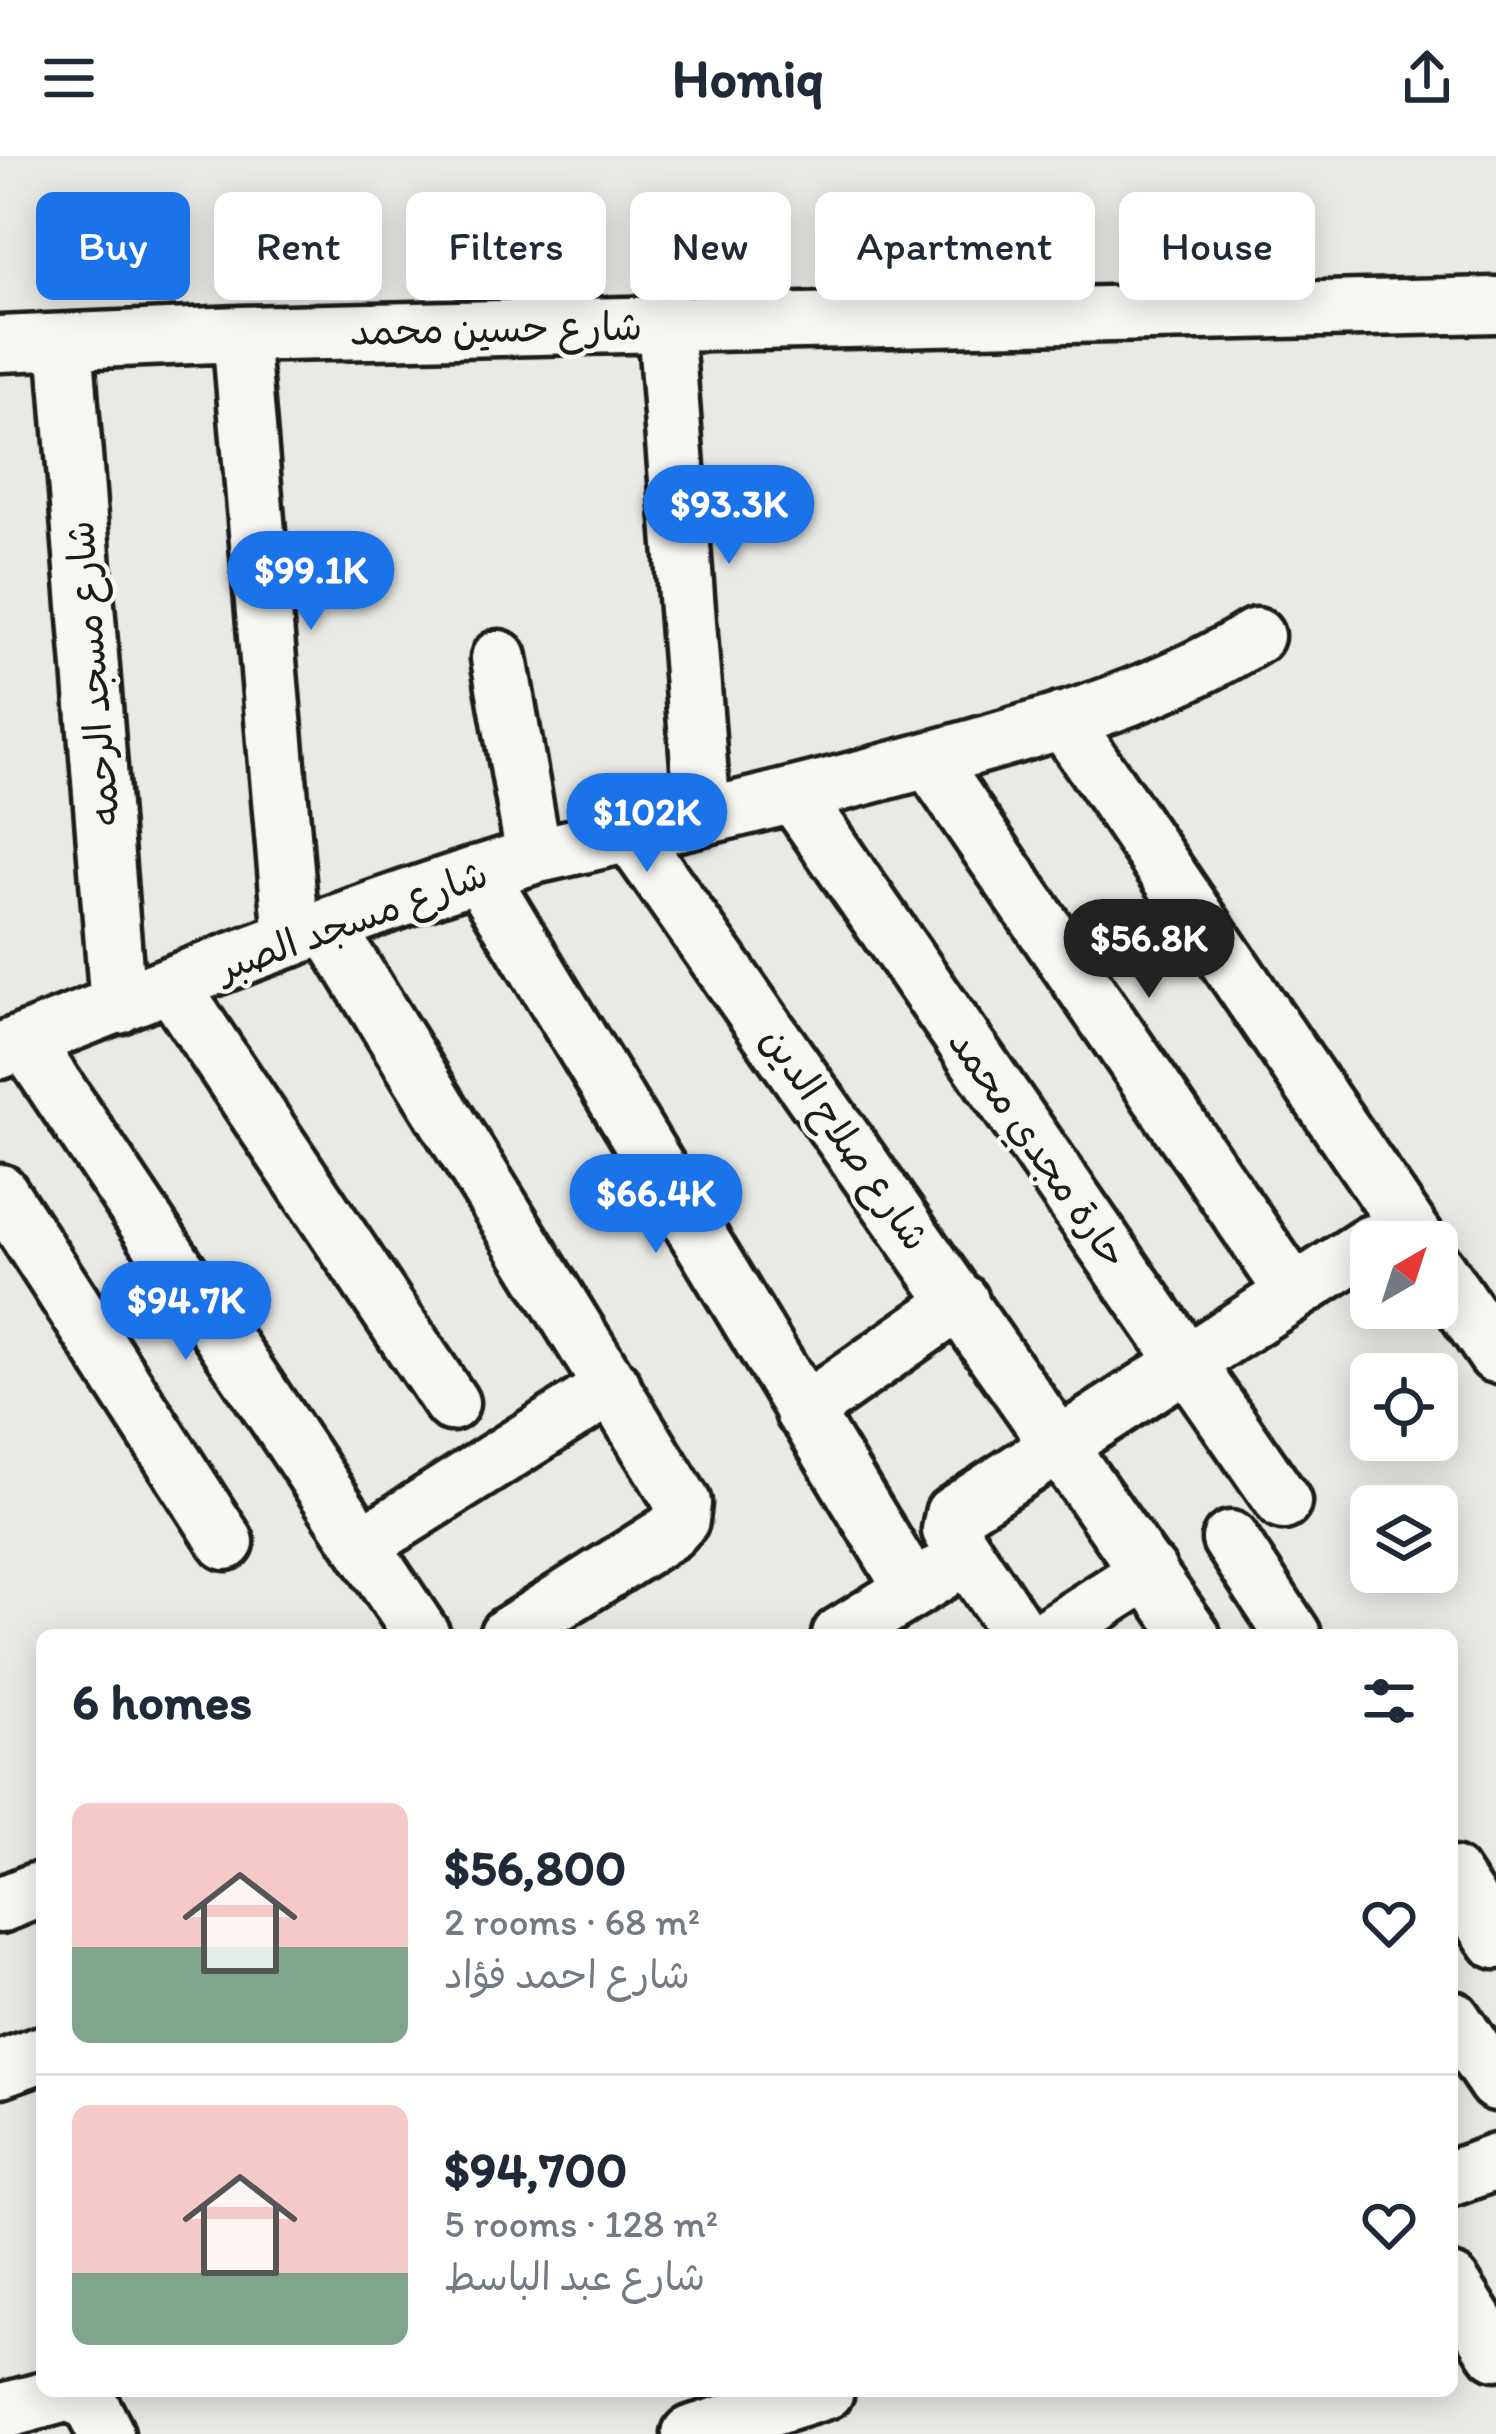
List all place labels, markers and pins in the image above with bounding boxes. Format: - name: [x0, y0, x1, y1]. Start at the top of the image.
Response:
- pin: $93.3K: [631, 465, 827, 567]
- pin: $99.1K: [213, 531, 409, 633]
- pin: $102K: [563, 773, 731, 875]
- pin: $56.8K: [1051, 899, 1247, 1001]
- pin: $66.4K: [558, 1154, 754, 1256]
- pin: $94.7K: [88, 1261, 284, 1363]

